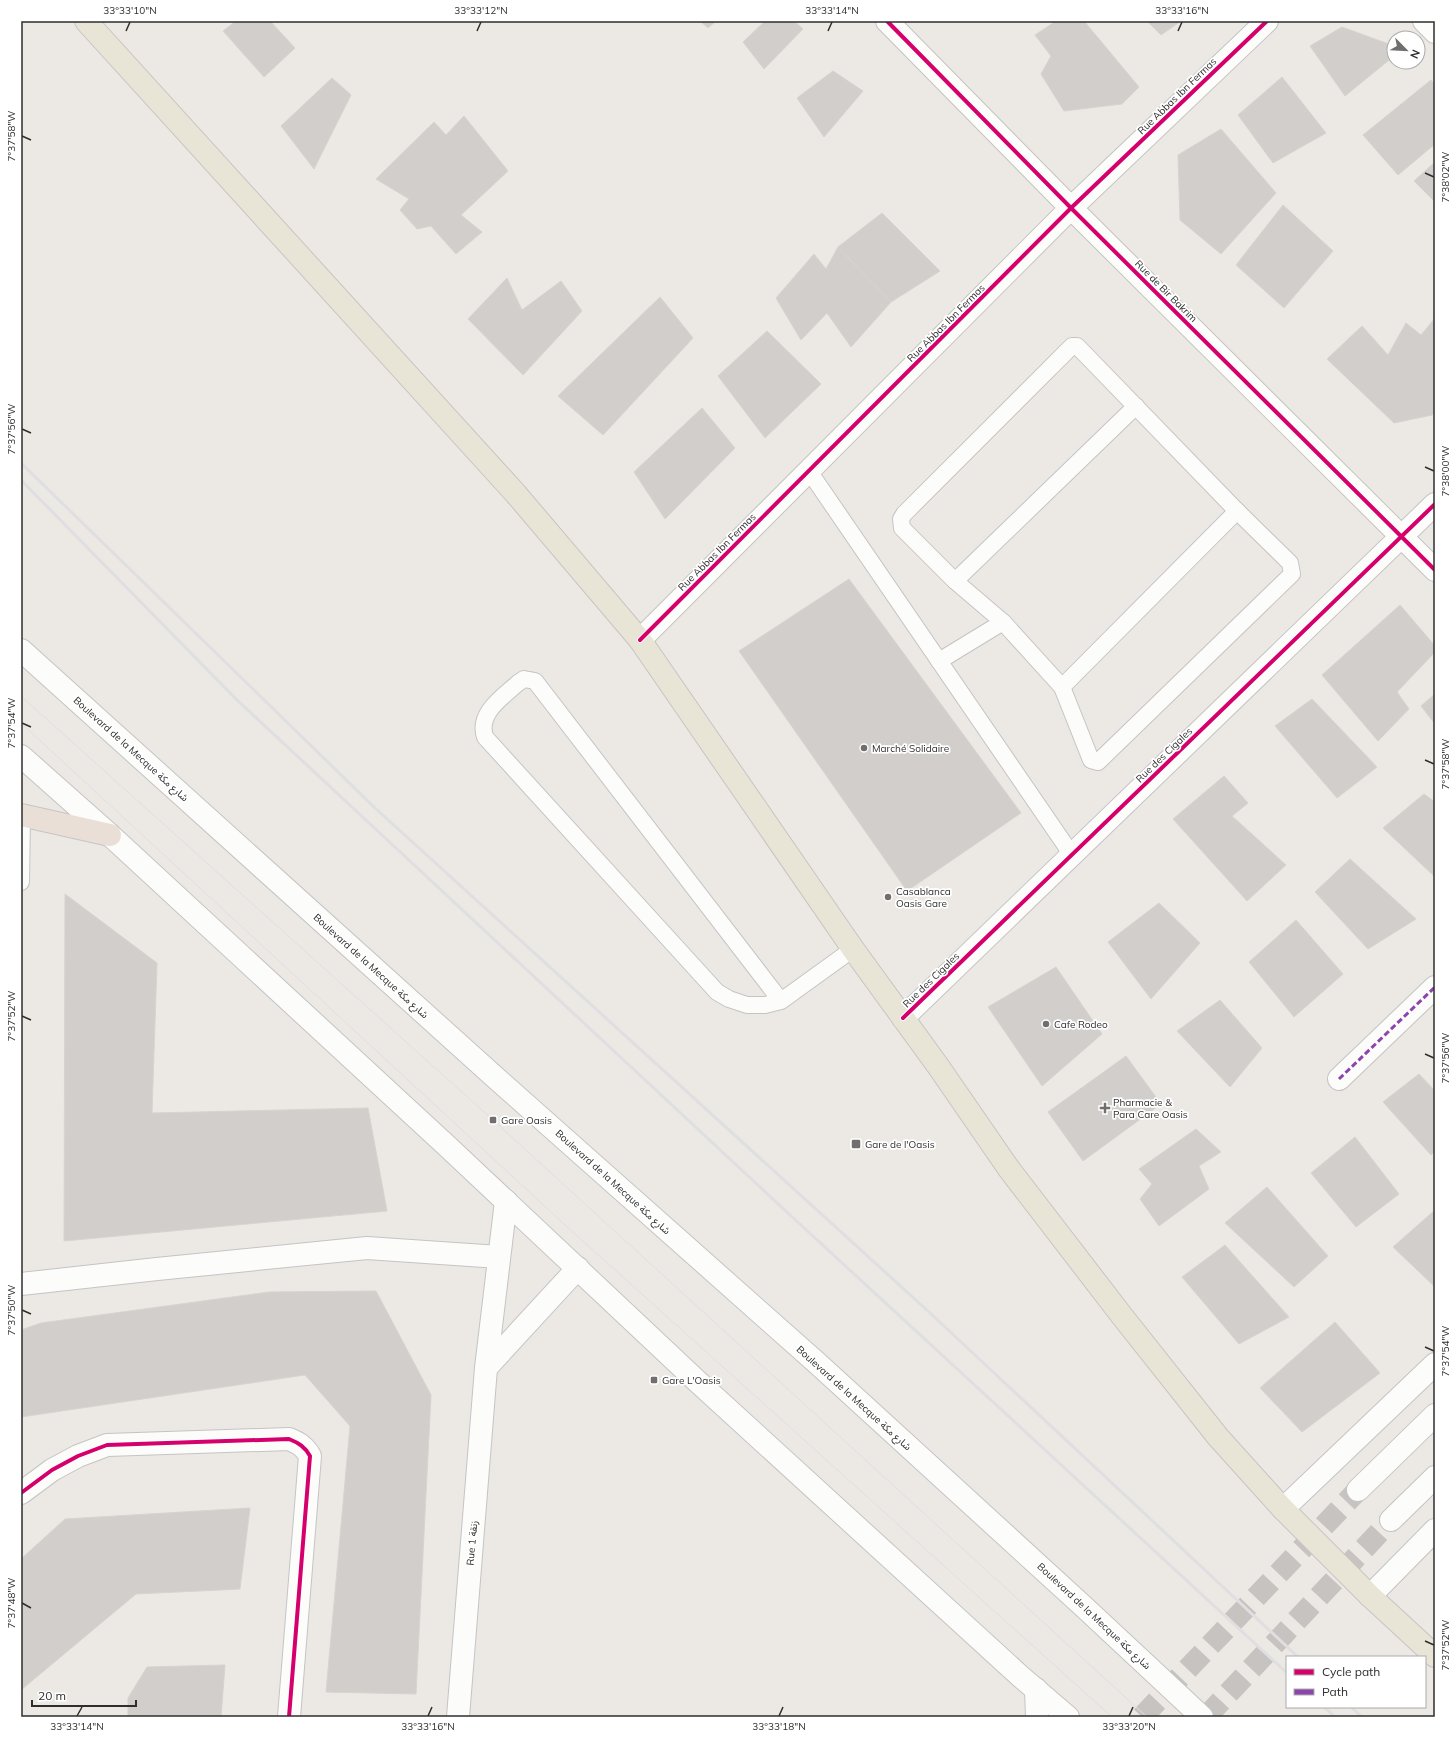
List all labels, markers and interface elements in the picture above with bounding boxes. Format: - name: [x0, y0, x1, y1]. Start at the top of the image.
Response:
- text: 33°33'10"N: [103, 4, 157, 17]
- text: 33°33'12"N: [454, 4, 508, 17]
- text: 33°33'14"N: [805, 4, 859, 17]
- text: 33°33'16"N: [1155, 4, 1209, 17]
- north arrow: [1386, 30, 1426, 70]
- text: N: [1407, 47, 1423, 61]
- street label: Rue Abbas Ibn Fermas: [1135, 55, 1219, 137]
- text: 7°37'58"W: [5, 111, 18, 161]
- text: 7°38'02"W: [1439, 152, 1452, 202]
- street label: Rue de Bir Bakrim: [1132, 257, 1200, 325]
- street label: Rue Abbas Ibn Fermas: [904, 281, 988, 365]
- text: 7°37'56"W: [5, 404, 18, 454]
- text: 7°38'00"W: [1439, 446, 1452, 496]
- street label: Rue Abbas Ibn Fermas: [675, 510, 759, 594]
- street label: Boulevard de la Mecque شارع مكة: [70, 694, 191, 805]
- text: 7°37'54"W: [5, 698, 18, 748]
- street label: Rue des Cigales: [1133, 725, 1195, 785]
- text: 7°37'58"W: [1439, 739, 1452, 789]
- place label: Marché Solidaire: [872, 742, 949, 755]
- marker: Marché Solidaire: [859, 743, 869, 753]
- place label: Casablanca Oasis Gare: [896, 885, 951, 910]
- marker: Casablanca Oasis Gare: [883, 892, 893, 902]
- street label: Boulevard de la Mecque شارع مكة: [310, 911, 431, 1022]
- street label: Rue des Cigales: [900, 950, 962, 1010]
- text: 7°37'52"W: [5, 991, 18, 1041]
- place label: Cafe Rodeo: [1054, 1018, 1108, 1031]
- marker: Cafe Rodeo: [1041, 1019, 1051, 1029]
- text: 7°37'56"W: [1439, 1033, 1452, 1083]
- place label: Pharmacie & Para Care Oasis: [1113, 1096, 1188, 1121]
- marker: Pharmacie & Para Care Oasis: [1100, 1103, 1110, 1113]
- place label: Gare Oasis: [501, 1114, 552, 1127]
- marker: Gare Oasis: [488, 1115, 498, 1125]
- street label: Boulevard de la Mecque شارع مكة: [552, 1127, 673, 1238]
- marker: Gare de l'Oasis: [850, 1138, 862, 1150]
- place label: Gare de l'Oasis: [865, 1138, 935, 1151]
- text: 7°37'50"W: [5, 1285, 18, 1335]
- text: 7°37'54"W: [1439, 1326, 1452, 1376]
- street label: Boulevard de la Mecque شارع مكة: [793, 1343, 914, 1454]
- place label: Gare L'Oasis: [662, 1374, 721, 1387]
- marker: Gare L'Oasis: [649, 1375, 659, 1385]
- street label: Rue 1 زنقة: [464, 1520, 480, 1566]
- street label: Boulevard de la Mecque شارع مكة: [1034, 1560, 1154, 1673]
- text: 7°37'48"W: [5, 1578, 18, 1628]
- text: 7°37'52"W: [1439, 1620, 1452, 1670]
- legend: [1286, 1656, 1426, 1708]
- text: Cycle path: [1322, 1664, 1380, 1679]
- scale bar: [32, 1682, 136, 1708]
- text: Path: [1322, 1684, 1348, 1699]
- text: 20 m: [38, 1688, 66, 1703]
- text: 33°33'14"N: [50, 1720, 104, 1733]
- text: 33°33'16"N: [401, 1720, 455, 1733]
- text: 33°33'18"N: [752, 1720, 806, 1733]
- text: 33°33'20"N: [1102, 1720, 1156, 1733]

